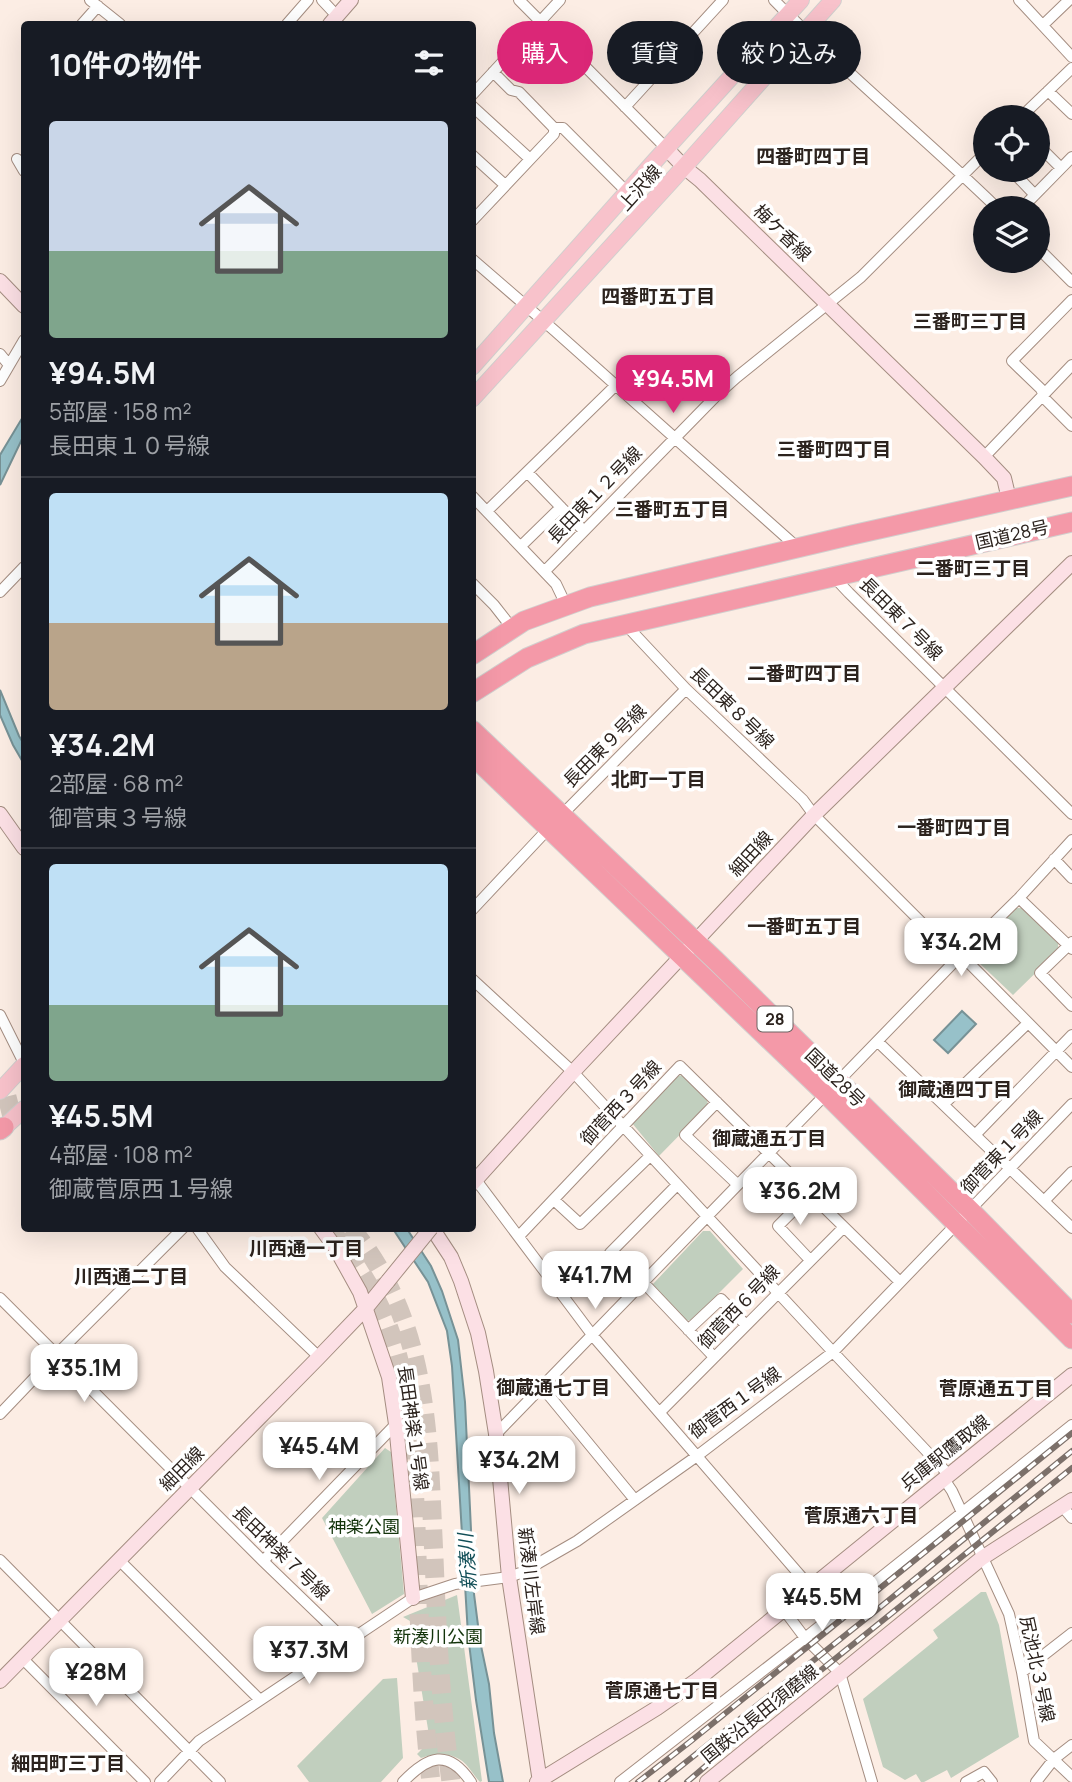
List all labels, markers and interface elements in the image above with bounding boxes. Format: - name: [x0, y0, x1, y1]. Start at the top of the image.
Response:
- chip: 購入: [497, 21, 593, 84]
- chip: 賃貸: [607, 21, 703, 84]
- chip: 絞り込み: [717, 21, 861, 84]
- text: 10件の物件: [49, 44, 202, 85]
- icon: filters: [410, 44, 448, 82]
- map controls: [973, 105, 1050, 273]
- button: locate: [973, 105, 1050, 182]
- district label: 四番町四丁目: [756, 143, 870, 169]
- street label: 上沢線: [612, 159, 666, 215]
- icon: home: [186, 166, 312, 292]
- button: layers: [973, 196, 1050, 273]
- street label: 梅ケ香線: [748, 199, 817, 266]
- district label: 四番町五丁目: [601, 283, 715, 309]
- district label: 三番町三丁目: [913, 308, 1027, 334]
- text: ¥94.5M: [49, 352, 156, 393]
- pin: ¥94.5M: [616, 356, 730, 415]
- text: ¥94.5M: [632, 362, 714, 394]
- text: 5部屋 · 158 m²: [49, 395, 192, 427]
- text: 長田東１０号線: [49, 429, 210, 461]
- district label: 三番町四丁目: [777, 436, 891, 462]
- street label: 長田東１２号線: [542, 441, 647, 548]
- district label: 三番町五丁目: [615, 496, 729, 522]
- street label: 国道28号: [973, 514, 1051, 554]
- icon: home: [186, 538, 312, 664]
- district label: 二番町三丁目: [916, 555, 1030, 581]
- street label: 長田東７号線: [855, 572, 948, 665]
- district label: 二番町四丁目: [747, 660, 861, 686]
- street label: 長田東８号線: [686, 661, 780, 753]
- street label: 長田東９号線: [558, 699, 651, 792]
- text: ¥34.2M: [49, 724, 155, 765]
- district label: 北町一丁目: [610, 766, 706, 792]
- text: 2部屋 · 68 m²: [49, 767, 183, 799]
- text: 御菅東３号線: [49, 801, 187, 833]
- district label: 一番町四丁目: [897, 814, 1011, 840]
- street label: 細田線: [723, 825, 777, 881]
- icon: home: [186, 909, 312, 1035]
- district label: 一番町五丁目: [747, 913, 861, 939]
- pin: ¥34.2M: [904, 918, 1018, 978]
- text: ¥34.2M: [920, 925, 1002, 957]
- road number: 28: [758, 1007, 792, 1032]
- street label: 国道28号: [800, 1043, 871, 1112]
- street label: 御菅西３号線: [575, 1055, 666, 1150]
- district label: 御蔵通四丁目: [898, 1076, 1012, 1102]
- text: ¥45.5M: [49, 1095, 153, 1136]
- street label: 御菅東１号線: [955, 1104, 1047, 1198]
- district label: 御蔵通五丁目: [712, 1125, 826, 1151]
- text: 4部屋 · 108 m²: [49, 1138, 193, 1170]
- pin: ¥36.2M: [743, 1168, 857, 1227]
- text: 御蔵菅原西１号線: [49, 1172, 233, 1204]
- text: ¥36.2M: [759, 1174, 841, 1206]
- district label: 川西通一丁目: [249, 1235, 363, 1261]
- pin: ¥41.7M: [538, 1252, 652, 1311]
- text: ¥41.7M: [558, 1258, 632, 1290]
- street label: 御菅西６号線: [692, 1259, 784, 1353]
- district label: 川西通二丁目: [74, 1263, 188, 1289]
- pin: ¥35.1M: [27, 1344, 141, 1404]
- text: ¥35.1M: [47, 1351, 121, 1383]
- street label: 御菅西１号線: [684, 1361, 785, 1444]
- street label: 長田神楽１号線: [393, 1364, 435, 1492]
- district label: 御蔵通七丁目: [496, 1374, 610, 1400]
- district label: 菅原通五丁目: [939, 1375, 1053, 1401]
- street label: 兵庫駅鷹取線: [895, 1409, 994, 1496]
- pin: ¥45.4M: [262, 1422, 376, 1482]
- text: ¥45.4M: [279, 1429, 359, 1461]
- pin: ¥34.2M: [462, 1436, 576, 1496]
- street label: 細田線: [154, 1441, 209, 1496]
- text: ¥34.2M: [478, 1443, 560, 1475]
- street label: 長田神楽７号線: [228, 1500, 335, 1605]
- district label: 菅原通六丁目: [804, 1502, 918, 1528]
- park label: 神楽公園: [328, 1514, 400, 1538]
- street label: 新湊川左岸線: [514, 1526, 550, 1636]
- water label: 新湊川: [452, 1531, 482, 1591]
- pin: ¥45.5M: [765, 1574, 879, 1633]
- text: ¥45.5M: [782, 1580, 862, 1612]
- street label: 尻池北３号線: [1015, 1613, 1061, 1724]
- park label: 新湊川公園: [393, 1624, 483, 1648]
- pin: ¥37.3M: [252, 1626, 366, 1686]
- text: ¥37.3M: [269, 1633, 349, 1665]
- pin: ¥28M: [55, 1648, 137, 1708]
- text: ¥28M: [65, 1655, 127, 1687]
- street label: 国鉄沿長田須磨線: [696, 1659, 823, 1768]
- district label: 菅原通七丁目: [605, 1677, 719, 1703]
- district label: 細田町三丁目: [11, 1750, 125, 1776]

